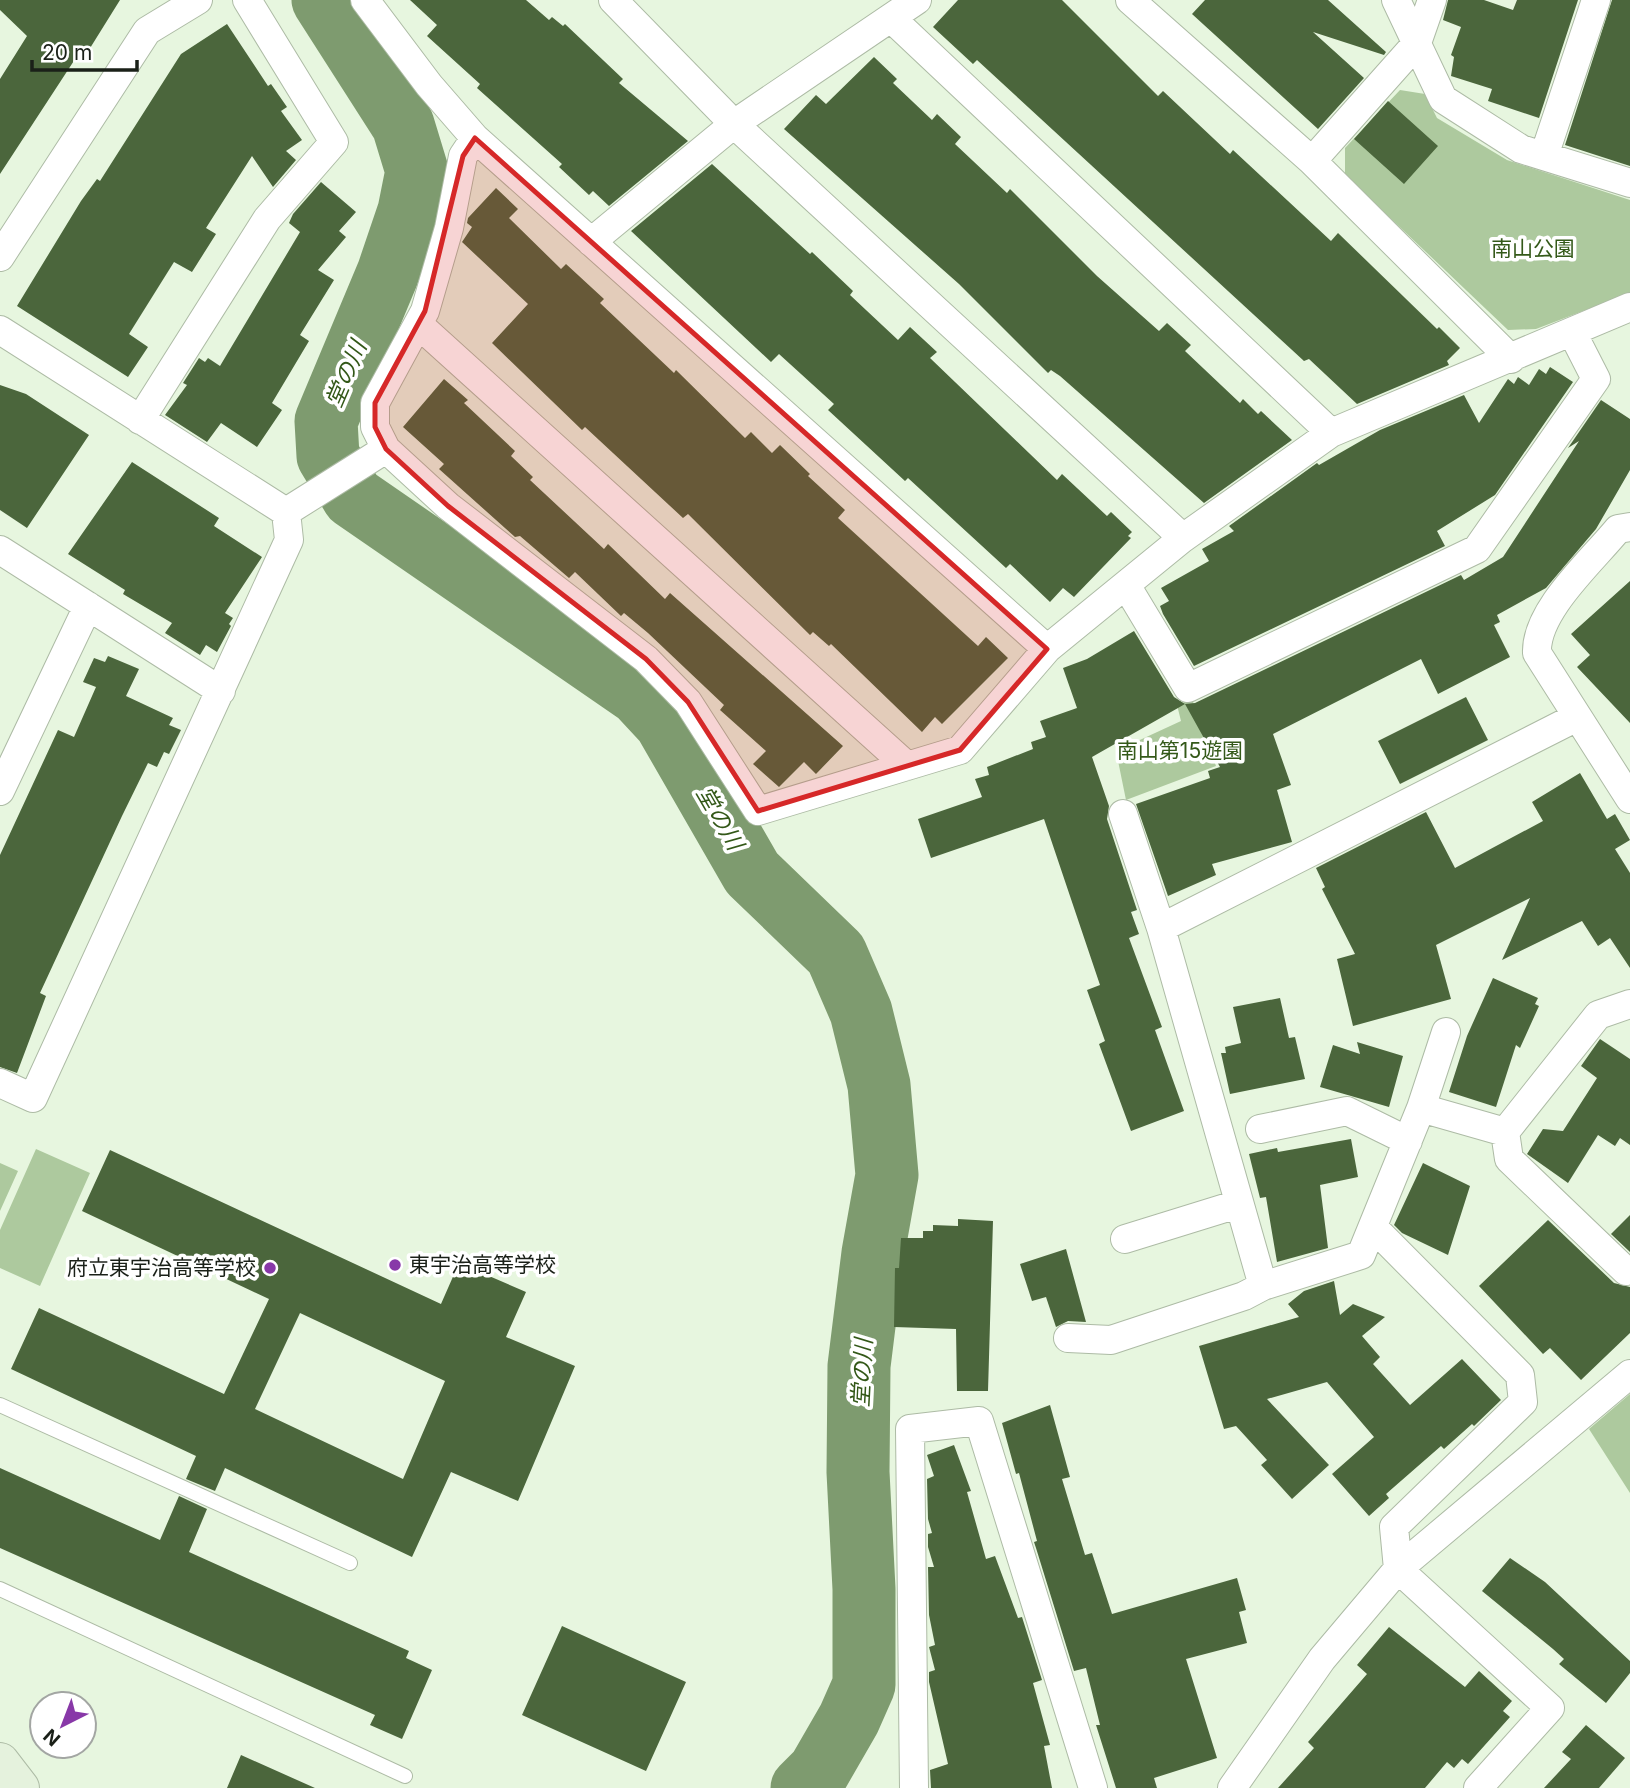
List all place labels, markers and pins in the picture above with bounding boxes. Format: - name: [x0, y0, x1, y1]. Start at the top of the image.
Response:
- place label: 東宇治高等学校: [409, 1252, 556, 1277]
- place label: 府立東宇治高等学校: [67, 1255, 256, 1280]
- marker: 東宇治高等学校: [387, 1257, 403, 1273]
- marker: 府立東宇治高等学校: [262, 1260, 278, 1276]

